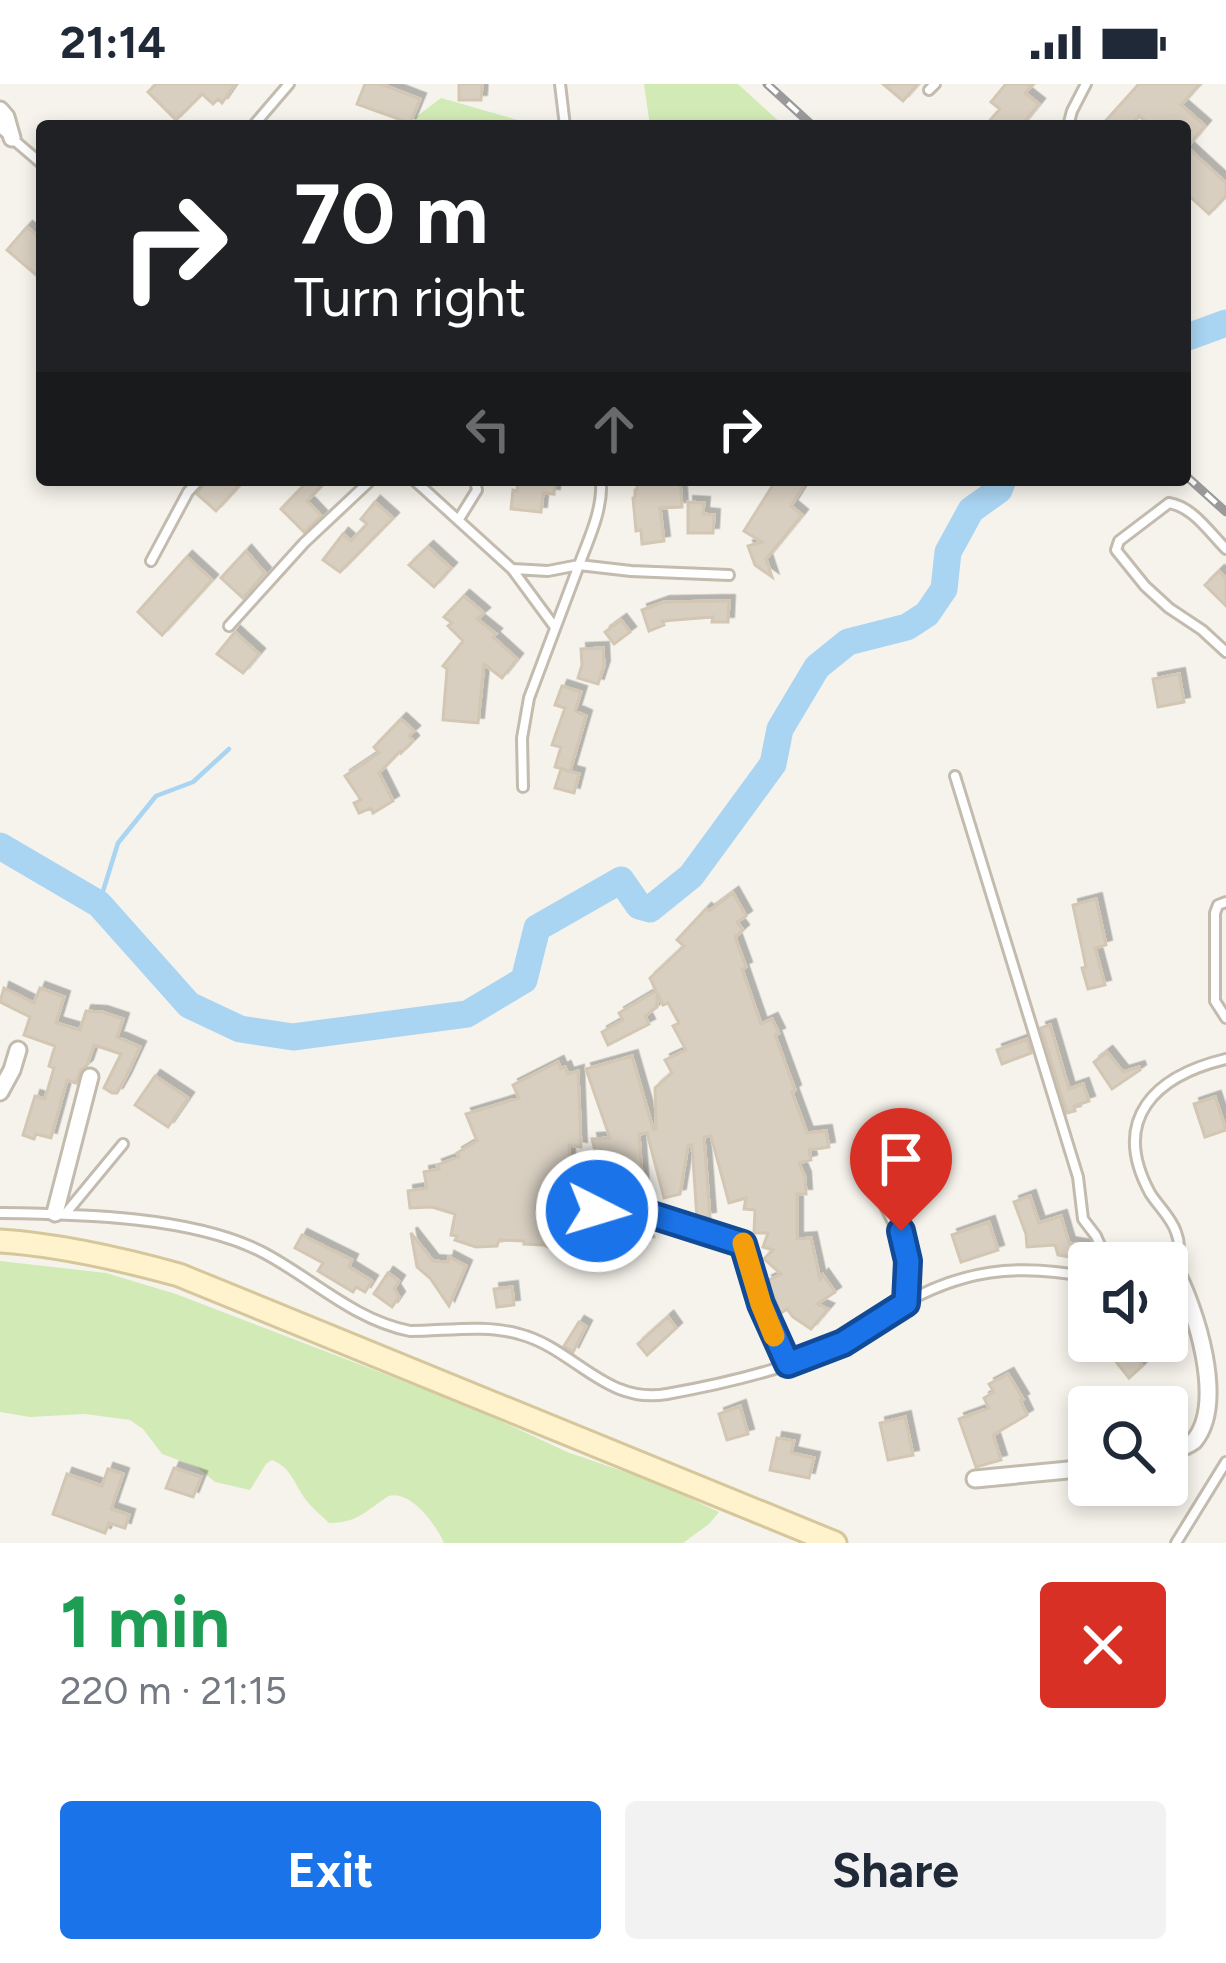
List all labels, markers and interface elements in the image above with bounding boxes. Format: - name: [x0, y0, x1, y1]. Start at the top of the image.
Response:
- text: 21:14: [60, 15, 166, 69]
- text: 70 m: [294, 163, 488, 264]
- icon: right: [96, 168, 252, 324]
- text: Turn right: [294, 265, 526, 330]
- icon: left: [455, 396, 521, 462]
- icon: ahead: [581, 396, 647, 462]
- icon: right: [707, 396, 773, 462]
- pin: [850, 1108, 952, 1231]
- icon: arrive: [868, 1126, 934, 1192]
- position arrow: [534, 1148, 660, 1274]
- map controls: [1068, 1242, 1188, 1506]
- button: sound: [1068, 1242, 1188, 1362]
- button: search: [1068, 1386, 1188, 1506]
- text: 1 min: [60, 1579, 230, 1665]
- button: close: [1040, 1582, 1166, 1708]
- text: 220 m · 21:15: [60, 1667, 287, 1714]
- button: Exit: [60, 1801, 601, 1939]
- button: Share: [625, 1801, 1166, 1939]

